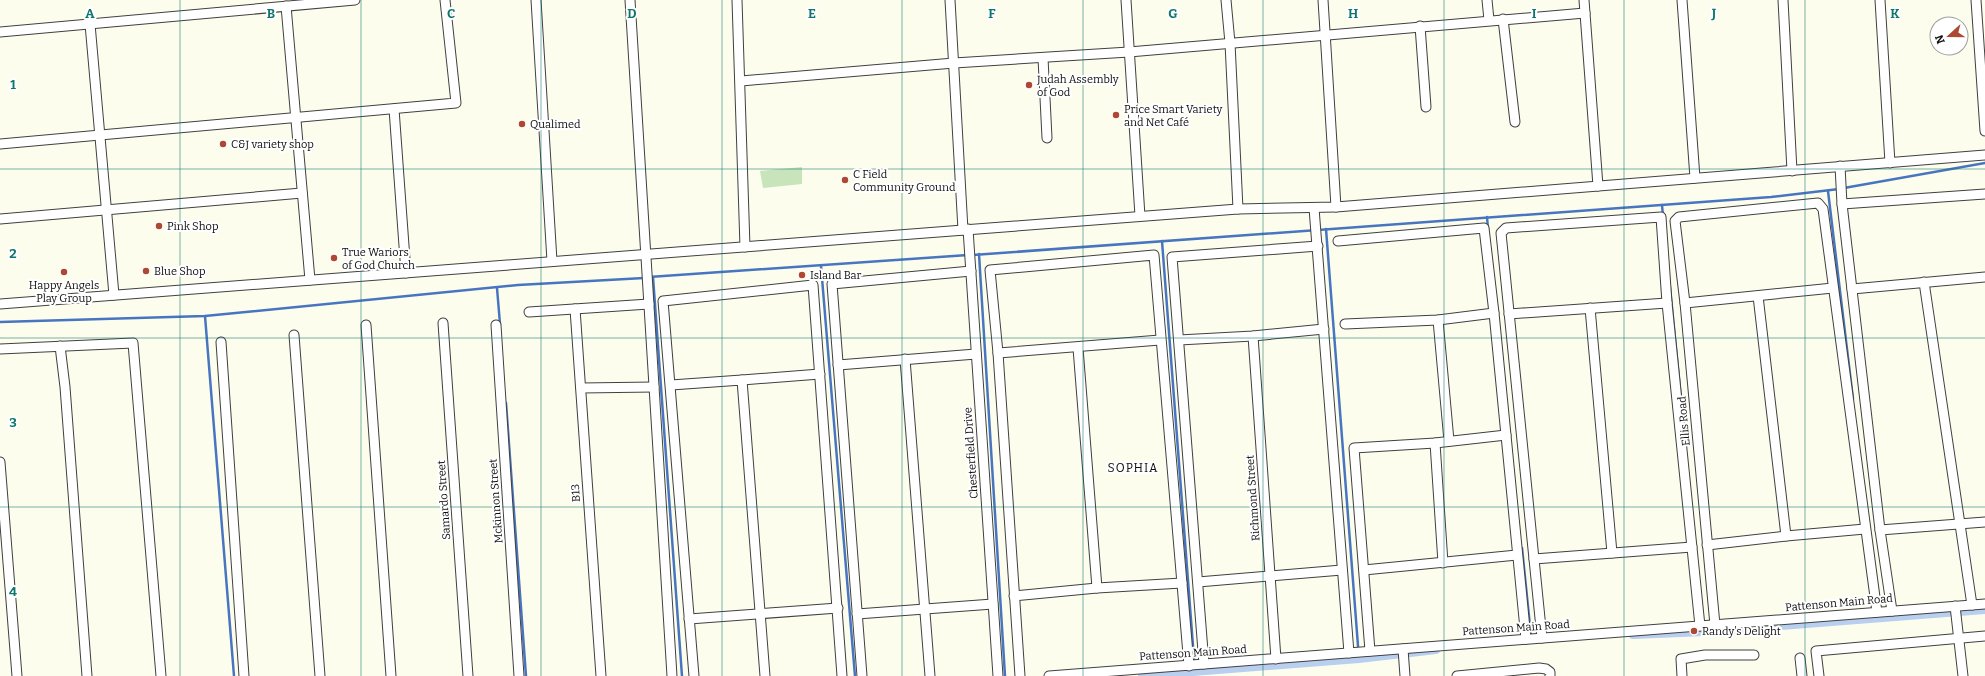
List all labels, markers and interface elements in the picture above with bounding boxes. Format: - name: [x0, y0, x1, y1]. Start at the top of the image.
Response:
- text: A: [85, 6, 95, 21]
- text: B: [267, 6, 275, 21]
- text: C: [447, 6, 455, 21]
- text: D: [627, 6, 637, 21]
- text: E: [808, 6, 816, 21]
- text: F: [988, 6, 996, 21]
- text: G: [1168, 6, 1178, 21]
- text: H: [1348, 6, 1358, 21]
- text: I: [1532, 6, 1537, 21]
- text: J: [1711, 6, 1717, 21]
- text: K: [1890, 6, 1900, 21]
- north arrow: [1929, 16, 1969, 56]
- text: N: [1932, 33, 1948, 46]
- place label: Judah Assembly of God: [1036, 73, 1119, 99]
- text: 1: [10, 77, 16, 92]
- marker: Judah Assembly of God: [1024, 80, 1034, 90]
- place label: Price Smart Variety and Net Café: [1124, 103, 1222, 129]
- marker: Price Smart Variety and Net Café: [1111, 110, 1121, 120]
- place label: Qualimed: [530, 118, 581, 131]
- marker: Qualimed: [517, 119, 527, 129]
- place label: C&J variety shop: [231, 138, 314, 151]
- marker: C&J variety shop: [218, 139, 228, 149]
- place label: C Field Community Ground: [853, 168, 956, 194]
- marker: C Field Community Ground: [840, 175, 850, 185]
- place label: Pink Shop: [167, 220, 219, 233]
- marker: Pink Shop: [154, 221, 164, 231]
- text: 2: [9, 246, 17, 261]
- place label: True Wariors of God Church: [342, 246, 415, 272]
- marker: True Wariors of God Church: [329, 253, 339, 263]
- place label: Blue Shop: [154, 265, 206, 278]
- marker: Blue Shop: [141, 266, 151, 276]
- marker: Happy Angels Play Group: [59, 267, 69, 277]
- place label: Island Bar: [810, 269, 862, 282]
- marker: Island Bar: [797, 270, 807, 280]
- place label: Happy Angels Play Group: [29, 279, 99, 305]
- street label: Ellis Road: [1675, 395, 1693, 446]
- street label: Chesterfield Drive: [961, 407, 981, 499]
- text: 3: [9, 415, 17, 430]
- street label: Richmond Street: [1244, 455, 1262, 541]
- street label: Mckinnon Street: [487, 458, 505, 544]
- street label: Samardo Street: [435, 460, 453, 540]
- district label: SOPHIA: [1108, 461, 1158, 475]
- street label: B13: [569, 484, 583, 502]
- text: 4: [9, 584, 17, 599]
- street label: Pattenson Main Road: [1785, 592, 1894, 614]
- street label: Pattenson Main Road: [1462, 618, 1571, 638]
- place label: Randy's Delight: [1702, 625, 1781, 638]
- marker: Randy's Delight: [1689, 626, 1699, 636]
- street label: Pattenson Main Road: [1139, 643, 1248, 663]

